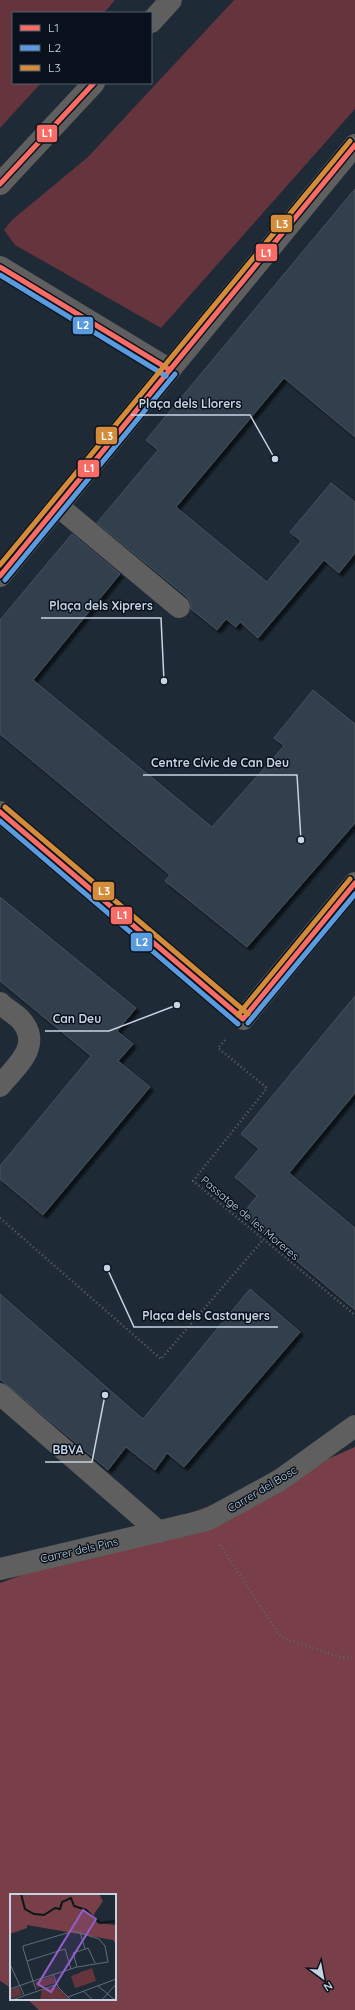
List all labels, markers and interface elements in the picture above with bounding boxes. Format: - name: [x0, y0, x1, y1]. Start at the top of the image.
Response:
- legend: [12, 12, 152, 84]
- text: L1: [48, 20, 59, 35]
- text: L2: [48, 40, 61, 55]
- text: L3: [48, 60, 61, 75]
- line badge: L1: [36, 124, 58, 143]
- text: L1: [42, 126, 52, 140]
- line badge: L3: [270, 214, 293, 233]
- text: L3: [276, 217, 288, 231]
- line badge: L1: [255, 243, 278, 262]
- text: L1: [261, 246, 271, 260]
- line badge: L2: [72, 316, 94, 335]
- text: L2: [77, 318, 89, 332]
- callout: Plaça dels Llorers: [131, 391, 250, 415]
- text: Plaça dels Llorers: [139, 396, 241, 411]
- line badge: L3: [95, 426, 118, 445]
- text: L3: [101, 429, 113, 443]
- line badge: L1: [77, 459, 100, 478]
- text: L1: [84, 461, 94, 475]
- callout: Plaça dels Xiprers: [41, 594, 161, 618]
- text: Plaça dels Xiprers: [49, 598, 153, 613]
- callout: Centre Cívic de Can Deu: [143, 751, 297, 775]
- text: Centre Cívic de Can Deu: [151, 755, 289, 770]
- line badge: L3: [92, 881, 115, 901]
- text: L3: [98, 884, 110, 898]
- line badge: L1: [110, 906, 133, 925]
- text: L1: [117, 908, 127, 922]
- line badge: L2: [130, 932, 153, 952]
- text: L2: [136, 935, 148, 949]
- callout: Can Deu: [45, 1007, 109, 1031]
- text: Can Deu: [53, 1011, 101, 1026]
- street label: Passatge de les Moreres: [198, 1173, 302, 1263]
- callout: Plaça dels Castanyers: [134, 1303, 278, 1327]
- text: Plaça dels Castanyers: [142, 1308, 270, 1323]
- callout: BBVA: [45, 1438, 92, 1462]
- text: BBVA: [52, 1442, 84, 1457]
- street label: Carrer del Bosc: [225, 1463, 300, 1515]
- street label: Carrer dels Pins: [39, 1534, 119, 1566]
- inset map: [10, 1894, 116, 2000]
- north arrow: [303, 1958, 343, 1998]
- text: N: [321, 1978, 335, 1995]

